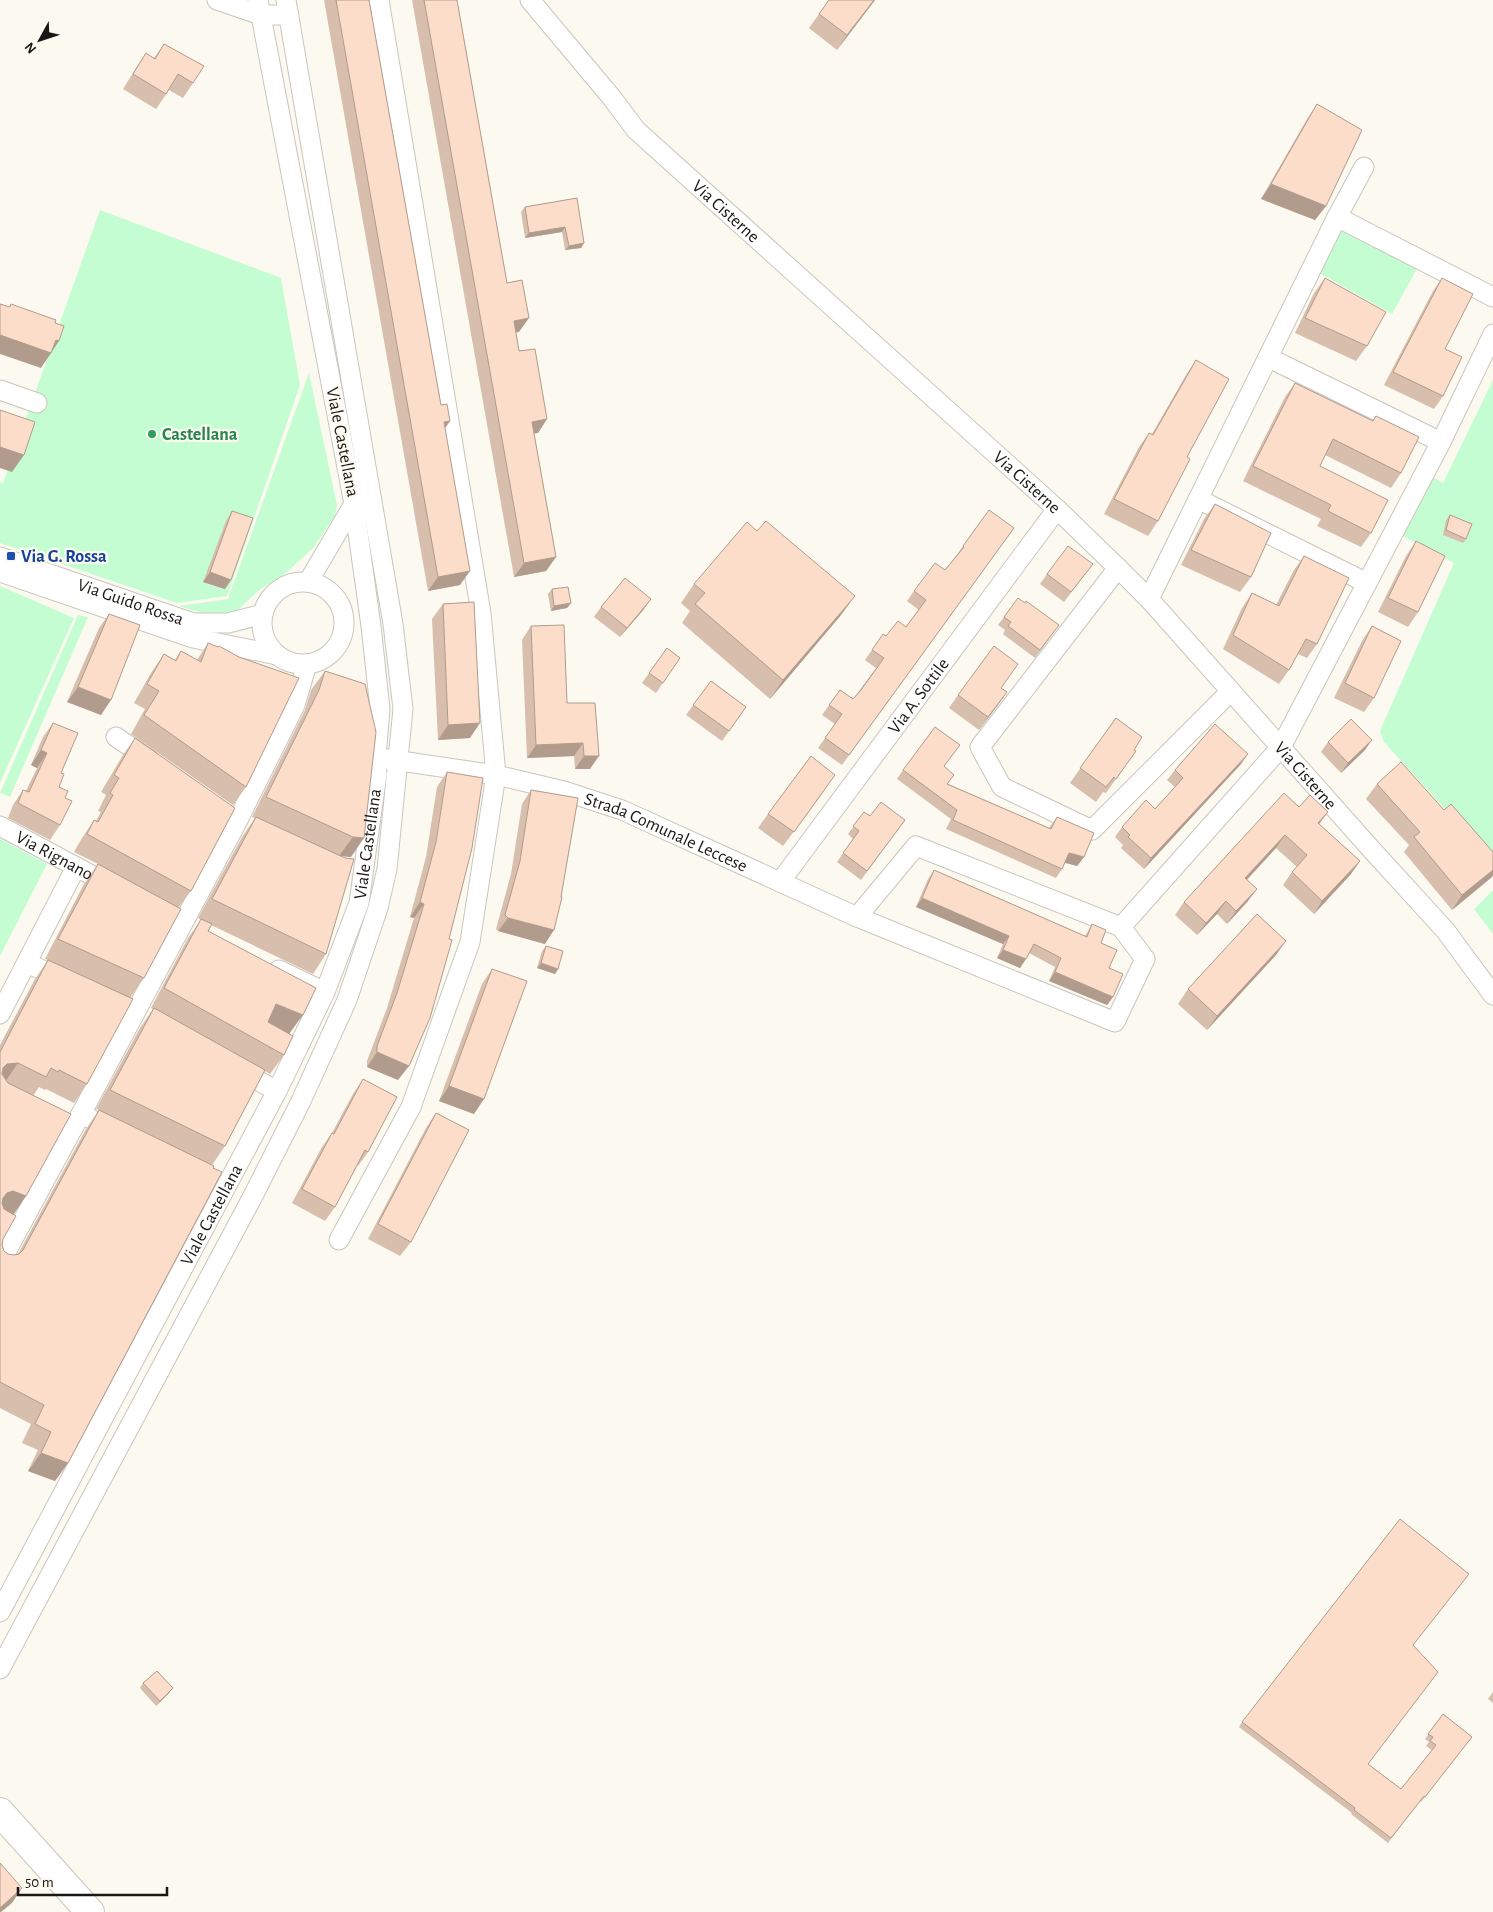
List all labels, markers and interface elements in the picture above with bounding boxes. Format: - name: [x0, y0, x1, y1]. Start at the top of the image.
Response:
- north arrow: [15, 15, 65, 65]
- text: N: [22, 39, 39, 56]
- street label: Via Cisterne: [688, 177, 762, 246]
- street label: Viale Castellana: [323, 386, 361, 499]
- place label: Castellana: [162, 426, 238, 444]
- marker: Castellana: [146, 428, 158, 440]
- street label: Via Cisterne: [989, 448, 1063, 517]
- place label: Via G. Rossa: [21, 548, 107, 566]
- marker: Via G. Rossa: [5, 550, 17, 562]
- street label: Via Guido Rossa: [75, 576, 186, 629]
- street label: Via A. Sottile: [885, 655, 953, 737]
- street label: Via Cisterne: [1271, 739, 1339, 813]
- street label: Viale Castellana: [352, 788, 385, 901]
- street label: Strada Comunale Leccese: [582, 790, 750, 876]
- street label: Via Rignano: [13, 828, 96, 884]
- street label: Viale Castellana: [178, 1162, 246, 1269]
- scale bar: [18, 1864, 166, 1896]
- text: 50 m: [25, 1875, 54, 1890]

